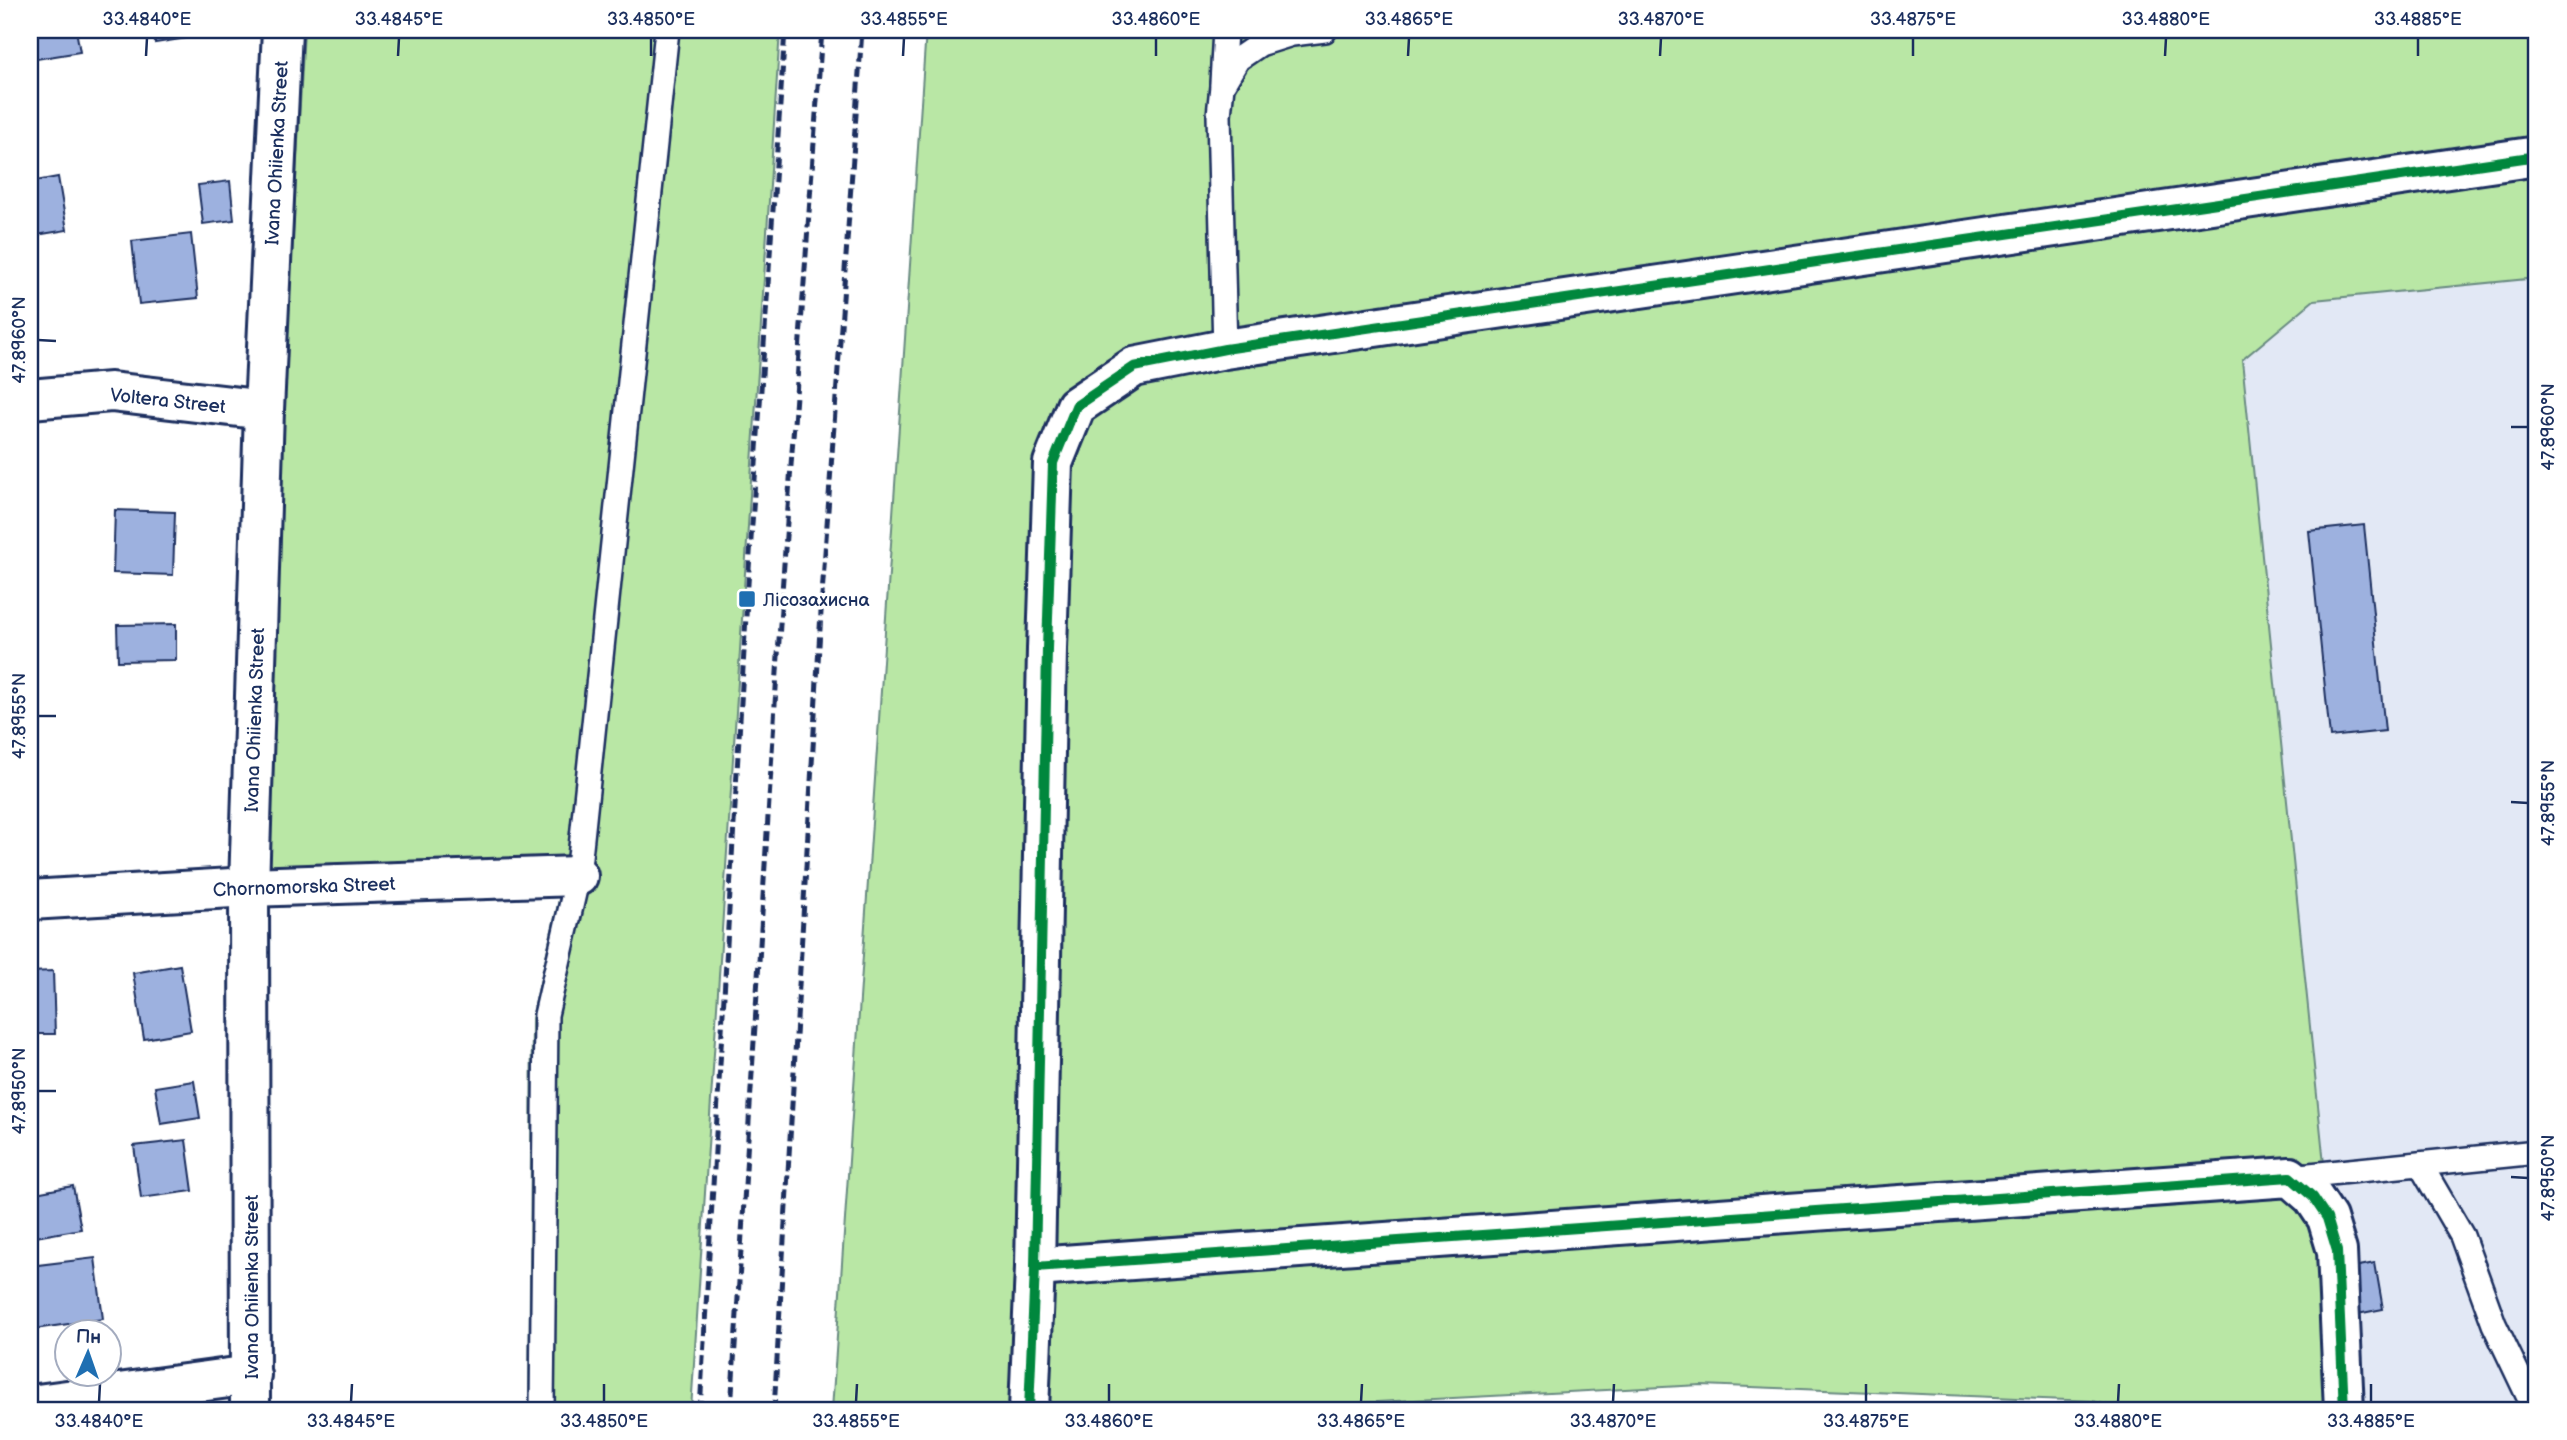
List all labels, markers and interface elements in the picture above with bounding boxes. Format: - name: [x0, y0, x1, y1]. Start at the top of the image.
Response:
- text: 33.4840°E: [103, 9, 192, 30]
- text: 33.4845°E: [355, 9, 443, 30]
- text: 33.4850°E: [607, 9, 695, 30]
- text: 33.4855°E: [860, 9, 948, 30]
- text: 33.4860°E: [1112, 9, 1201, 30]
- text: 33.4865°E: [1365, 9, 1453, 30]
- text: 33.4870°E: [1618, 9, 1704, 30]
- text: 33.4875°E: [1870, 9, 1956, 30]
- text: 33.4880°E: [2122, 9, 2210, 30]
- text: 33.4885°E: [2374, 9, 2462, 30]
- street label: Ivana Ohiienka Street: [261, 60, 294, 246]
- text: 47.8960°N: [9, 296, 30, 384]
- text: 47.8960°N: [2538, 383, 2559, 471]
- street label: Voltera Street: [109, 384, 227, 419]
- marker: Лісозахисна: [737, 589, 757, 609]
- place label: Лісозахисна: [762, 589, 870, 612]
- street label: Ivana Ohiienka Street: [241, 627, 270, 813]
- text: 47.8955°N: [9, 673, 30, 759]
- text: 47.8955°N: [2538, 760, 2559, 846]
- street label: Chornomorska Street: [212, 873, 396, 902]
- text: 47.8950°N: [9, 1048, 30, 1134]
- text: 47.8950°N: [2538, 1135, 2559, 1221]
- street label: Ivana Ohiienka Street: [241, 1194, 264, 1379]
- north arrow: [52, 1318, 122, 1388]
- text: Пн: [75, 1326, 102, 1349]
- text: 33.4840°E: [55, 1411, 144, 1432]
- text: 33.4845°E: [307, 1411, 395, 1432]
- text: 33.4850°E: [560, 1411, 648, 1432]
- text: 33.4855°E: [812, 1411, 900, 1432]
- text: 33.4860°E: [1065, 1411, 1154, 1432]
- text: 33.4865°E: [1317, 1411, 1405, 1432]
- text: 33.4870°E: [1570, 1411, 1656, 1432]
- text: 33.4875°E: [1823, 1411, 1909, 1432]
- text: 33.4880°E: [2074, 1411, 2162, 1432]
- text: 33.4885°E: [2327, 1411, 2415, 1432]

